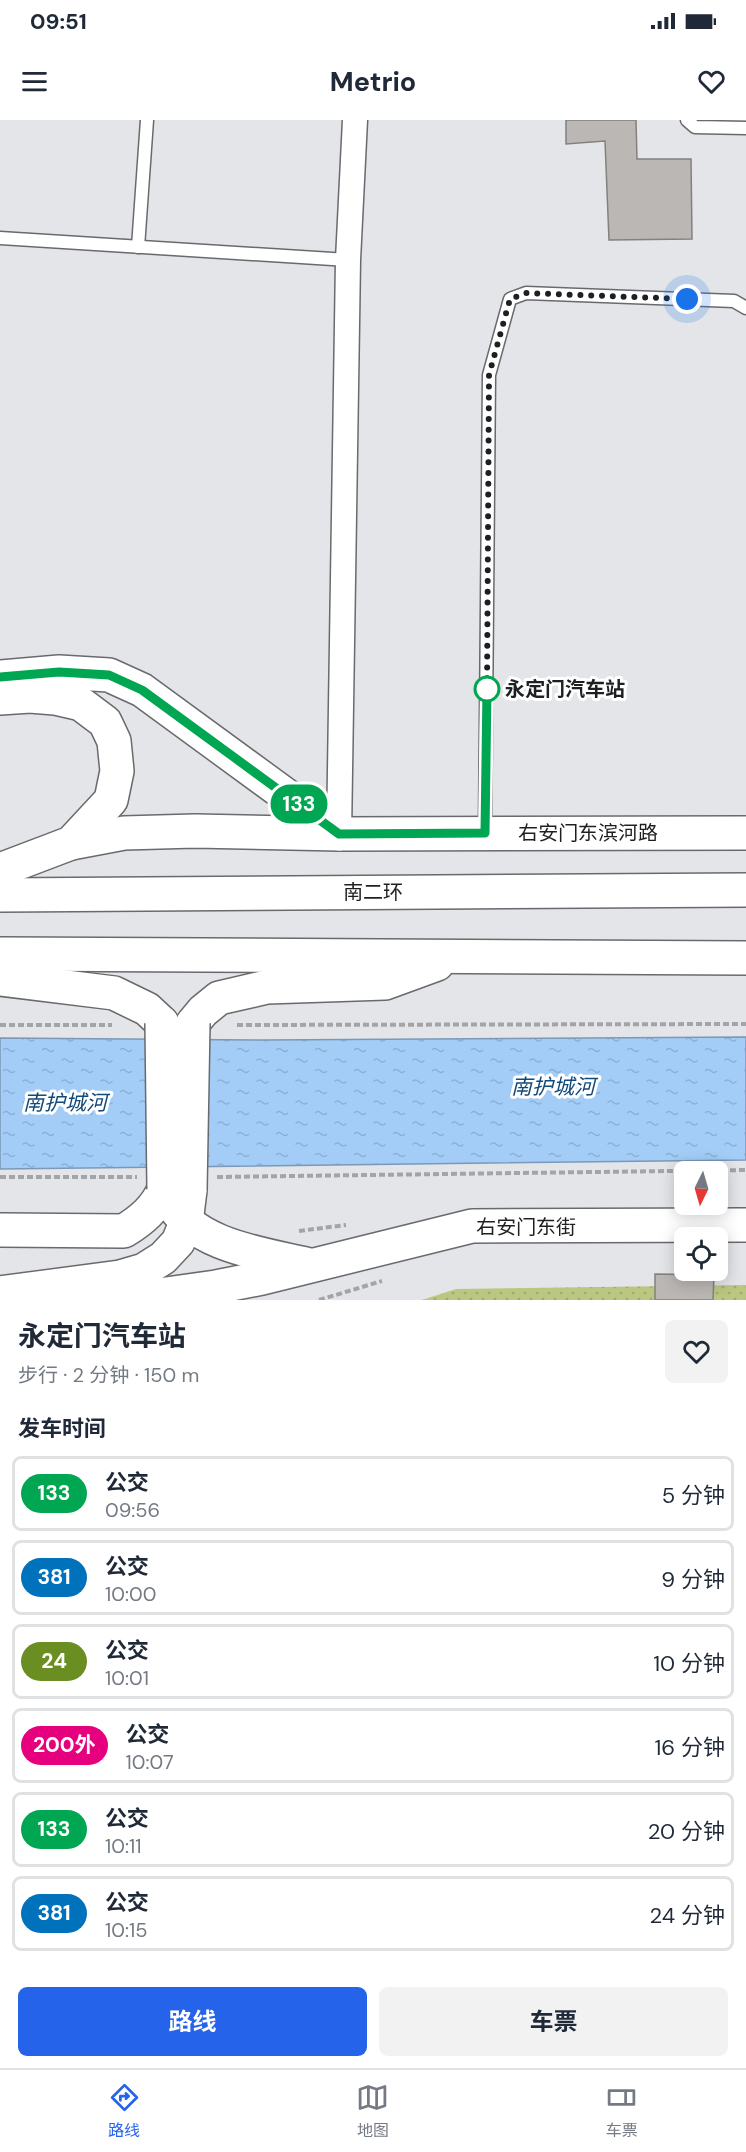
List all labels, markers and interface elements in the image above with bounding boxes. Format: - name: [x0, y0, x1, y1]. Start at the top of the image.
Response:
- text: 09:51: [30, 7, 87, 36]
- text: Metrio: [330, 64, 416, 99]
- icon: menu: [18, 65, 51, 98]
- icon: heart: [695, 65, 728, 98]
- your location: [672, 284, 702, 314]
- marker: 永定门汽车站: [474, 676, 500, 702]
- place label: 永定门汽车站: [505, 676, 625, 702]
- line badge: 133: [264, 784, 334, 824]
- text: 133: [283, 790, 315, 818]
- street label: 右安门东滨河路: [518, 820, 658, 846]
- street label: 南二环: [343, 879, 403, 905]
- water label: 南护城河: [511, 1073, 599, 1101]
- water label: 南护城河: [23, 1089, 111, 1117]
- north arrow: [674, 1161, 728, 1215]
- map controls: [674, 1161, 728, 1281]
- street label: 右安门东街: [476, 1214, 576, 1240]
- button: locate: [674, 1227, 728, 1281]
- text: 永定门汽车站: [18, 1318, 186, 1355]
- button: heart: [665, 1320, 728, 1383]
- text: 步行 · 2 分钟 · 150 m: [18, 1362, 199, 1388]
- text: 发车时间: [18, 1414, 106, 1443]
- text: 公交: [105, 1468, 149, 1497]
- text: 133: [38, 1479, 70, 1507]
- text: 5 分钟: [662, 1481, 725, 1510]
- text: 09:56: [105, 1497, 160, 1523]
- text: 公交: [105, 1552, 149, 1581]
- text: 381: [37, 1563, 71, 1591]
- text: 9 分钟: [661, 1565, 725, 1594]
- text: 10:00: [105, 1581, 156, 1607]
- text: 公交: [105, 1636, 149, 1665]
- text: 24: [41, 1647, 67, 1675]
- text: 10 分钟: [653, 1649, 725, 1678]
- text: 10:01: [105, 1665, 149, 1691]
- text: 公交: [126, 1720, 170, 1749]
- text: 200外: [33, 1731, 96, 1759]
- text: 16 分钟: [654, 1733, 725, 1762]
- text: 10:07: [126, 1749, 174, 1775]
- text: 公交: [105, 1804, 149, 1833]
- text: 133: [38, 1815, 70, 1843]
- text: 20 分钟: [648, 1817, 725, 1846]
- text: 10:11: [105, 1833, 141, 1859]
- text: 公交: [105, 1888, 149, 1917]
- text: 381: [37, 1899, 71, 1927]
- text: 24 分钟: [649, 1901, 725, 1930]
- text: 10:15: [105, 1917, 147, 1943]
- button: 路线: [18, 1987, 367, 2056]
- button: 车票: [379, 1987, 728, 2056]
- tab: 路线: [108, 2081, 141, 2141]
- tab: 地图: [356, 2081, 389, 2141]
- tab: 车票: [605, 2081, 638, 2141]

